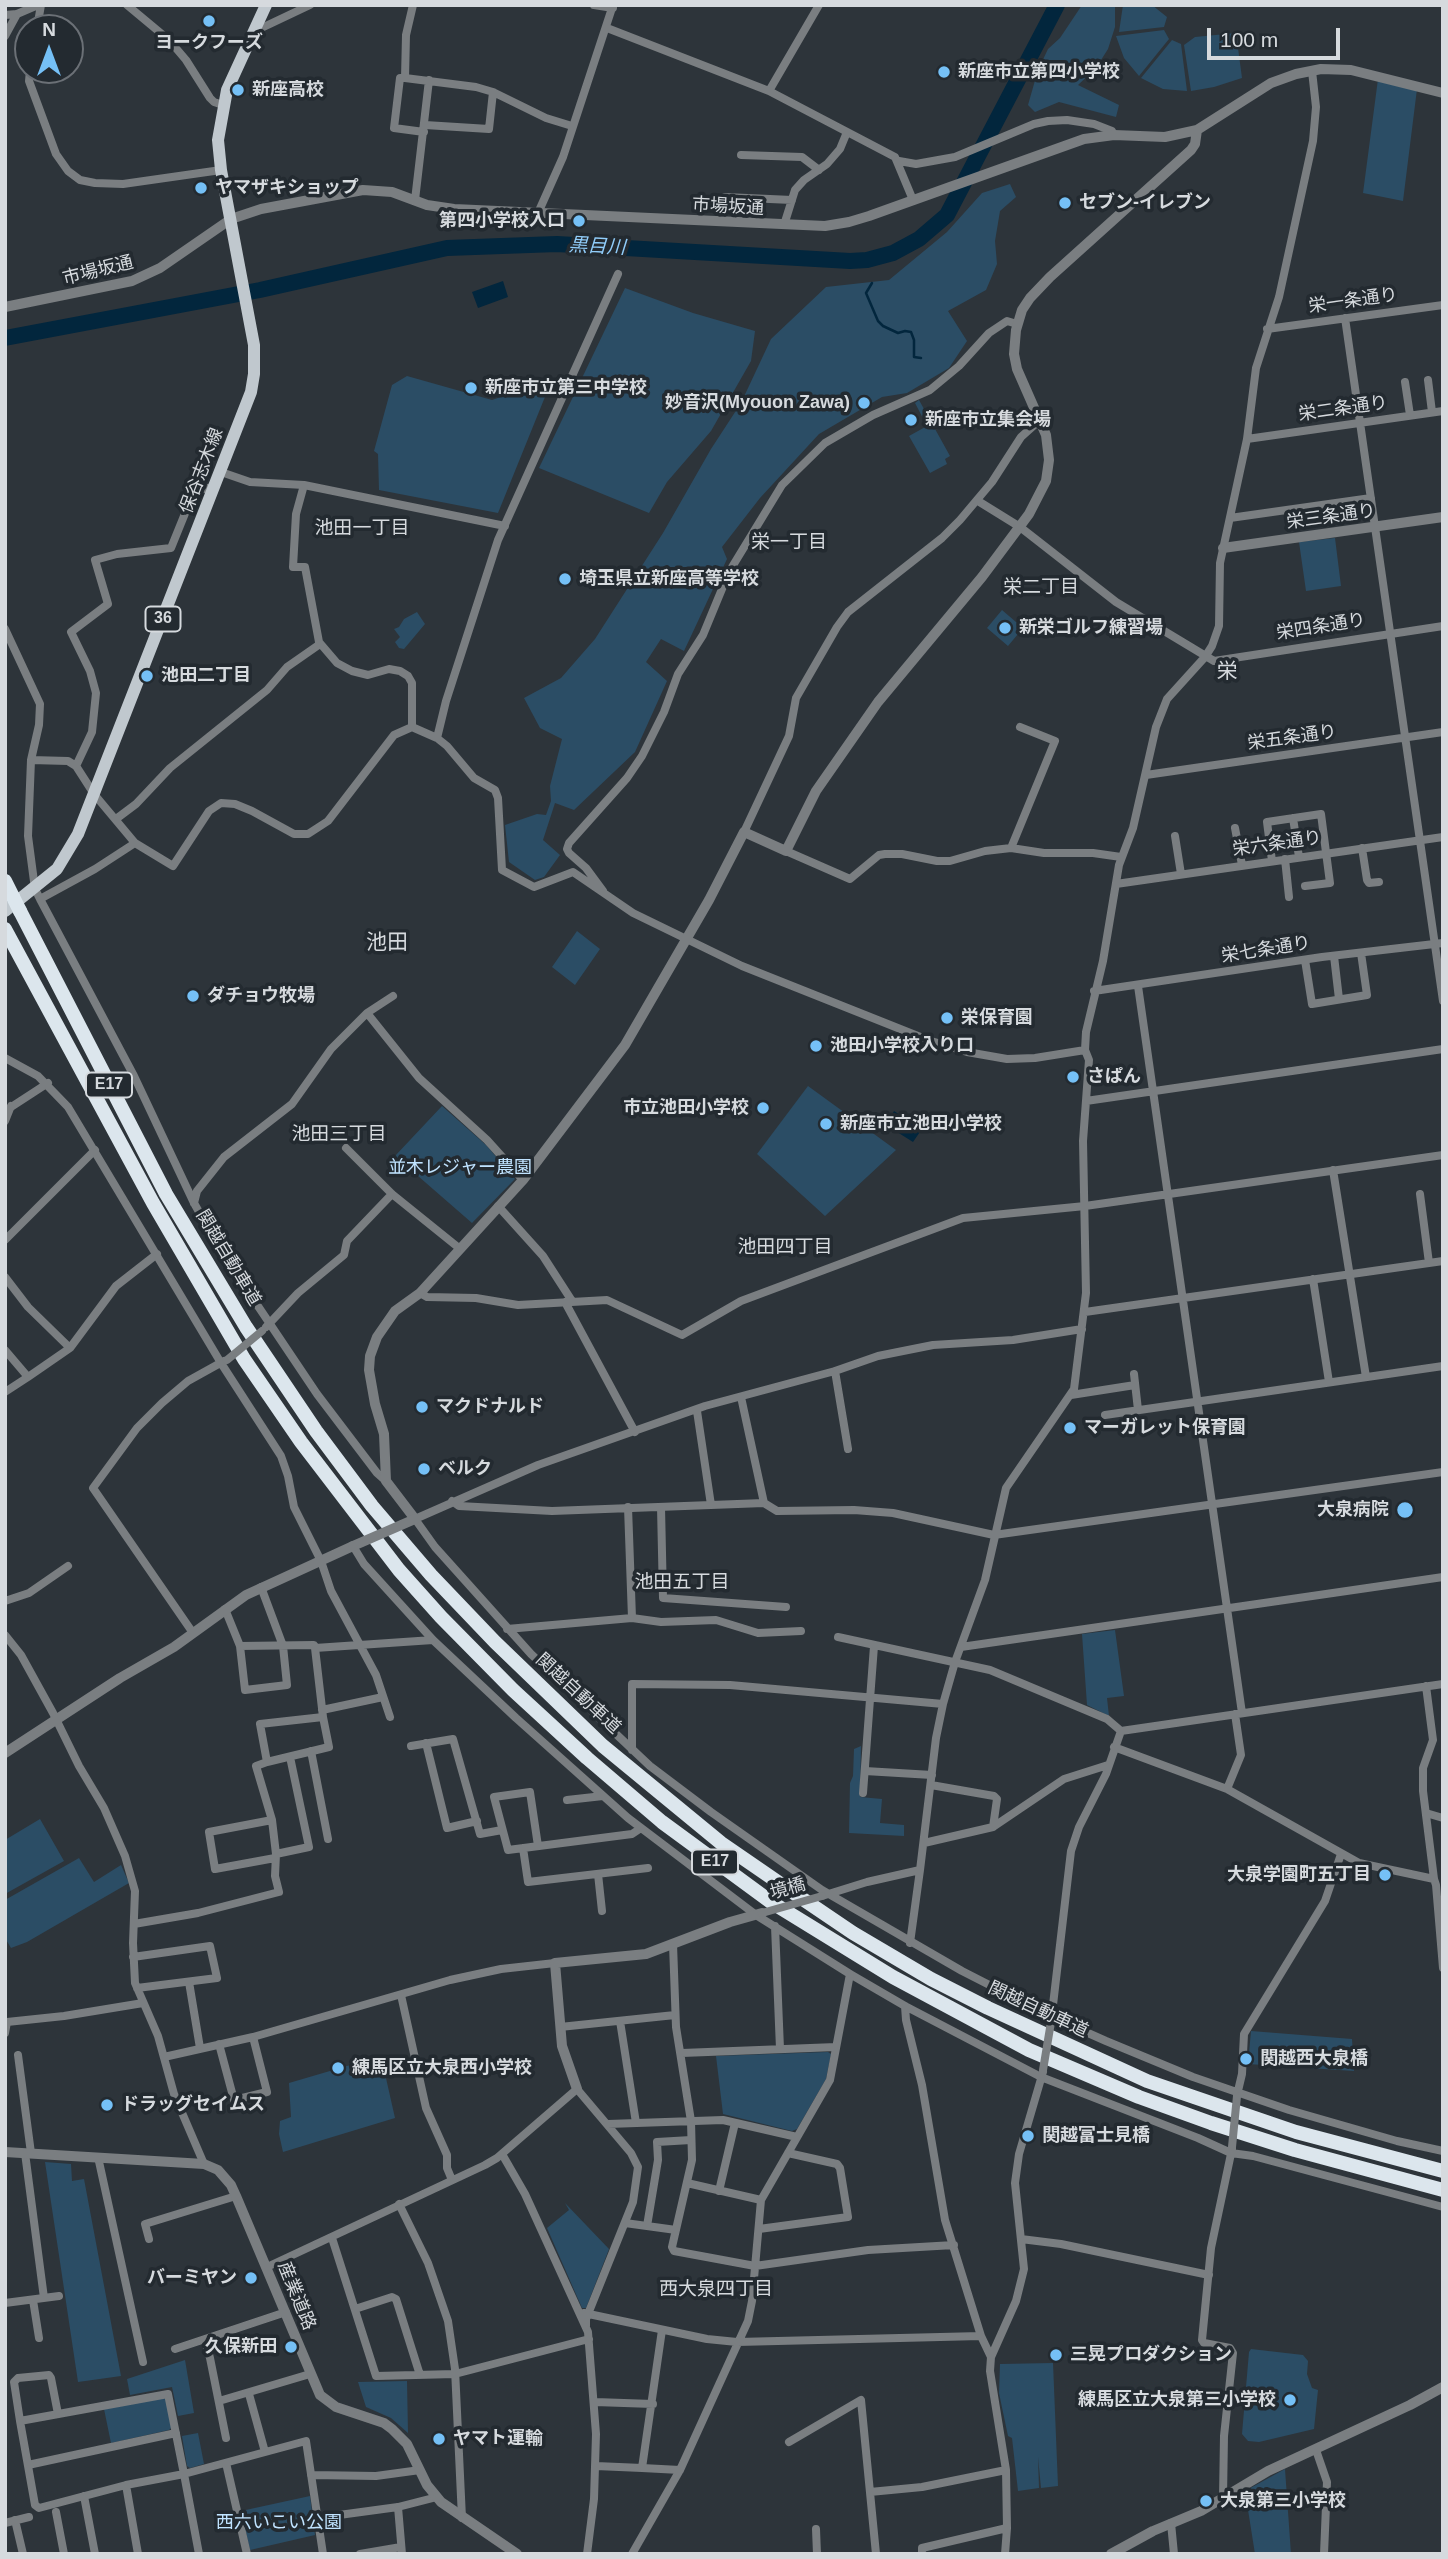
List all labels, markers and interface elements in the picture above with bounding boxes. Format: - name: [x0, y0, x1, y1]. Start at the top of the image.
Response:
- marker: ヨークフーズ: [201, 13, 217, 29]
- north arrow: [14, 14, 84, 84]
- scale bar: [1210, 14, 1343, 58]
- text: N: [42, 19, 56, 40]
- text: 100 m: [1220, 28, 1278, 51]
- place label: ヨークフーズ: [155, 32, 263, 54]
- place label: 新座市立第四小学校: [958, 61, 1120, 83]
- marker: 新座市立第四小学校: [936, 64, 952, 80]
- place label: 新座高校: [252, 79, 324, 101]
- marker: 新座高校: [230, 82, 246, 98]
- place label: ヤマザキショップ: [215, 177, 359, 199]
- marker: ヤマザキショップ: [193, 180, 209, 196]
- place label: セブン-イレブン: [1079, 192, 1211, 214]
- street label: 市場坂通: [691, 194, 765, 220]
- marker: セブン-イレブン: [1057, 195, 1073, 211]
- place label: 第四小学校入口: [439, 210, 565, 232]
- marker: 第四小学校入口: [571, 213, 587, 229]
- water label: 黒目川: [568, 234, 626, 260]
- street label: 市場坂通: [60, 252, 136, 290]
- street label: 栄一条通り: [1307, 284, 1399, 318]
- place label: 新座市立第三中学校: [485, 377, 647, 399]
- marker: 新座市立第三中学校: [463, 380, 479, 396]
- place label: 妙音沢(Myouon Zawa): [665, 392, 850, 414]
- street label: 栄二条通り: [1297, 392, 1389, 426]
- marker: 妙音沢(Myouon Zawa): [856, 395, 872, 411]
- place label: 新座市立集会場: [925, 409, 1051, 431]
- marker: 新座市立集会場: [903, 412, 919, 428]
- street label: 保谷志木線: [176, 425, 228, 517]
- street label: 栄三条通り: [1285, 500, 1377, 534]
- district label: 池田一丁目: [315, 518, 409, 540]
- district label: 栄一丁目: [751, 532, 827, 554]
- place label: 埼玉県立新座高等学校: [579, 568, 759, 590]
- marker: 埼玉県立新座高等学校: [557, 571, 573, 587]
- district label: 栄二丁目: [1003, 577, 1079, 599]
- road number: 36: [146, 606, 180, 632]
- street label: 栄四条通り: [1275, 609, 1367, 645]
- place label: 新栄ゴルフ練習場: [1019, 617, 1163, 639]
- marker: 新栄ゴルフ練習場: [997, 620, 1013, 636]
- district label: 栄: [1217, 659, 1237, 685]
- place label: 池田二丁目: [161, 665, 251, 687]
- marker: 池田二丁目: [139, 668, 155, 684]
- street label: 栄五条通り: [1246, 721, 1338, 755]
- street label: 栄六条通り: [1231, 827, 1323, 861]
- district label: 池田: [366, 930, 408, 956]
- street label: 栄七条通り: [1220, 932, 1312, 968]
- place label: ダチョウ牧場: [207, 985, 315, 1007]
- marker: ダチョウ牧場: [185, 988, 201, 1004]
- place label: 栄保育園: [961, 1007, 1033, 1029]
- marker: 栄保育園: [939, 1010, 955, 1026]
- place label: 池田小学校入り口: [830, 1035, 974, 1057]
- marker: 池田小学校入り口: [808, 1038, 824, 1054]
- place label: さぱん: [1087, 1066, 1141, 1088]
- marker: さぱん: [1065, 1069, 1081, 1085]
- road number: E17: [86, 1072, 132, 1098]
- place label: 市立池田小学校: [623, 1097, 749, 1119]
- marker: 市立池田小学校: [755, 1100, 771, 1116]
- place label: 新座市立池田小学校: [840, 1113, 1002, 1135]
- marker: 新座市立池田小学校: [818, 1116, 834, 1132]
- district label: 池田三丁目: [292, 1124, 386, 1146]
- park label: 並木レジャー農園: [388, 1157, 532, 1179]
- street label: 関越自動車道: [191, 1206, 265, 1310]
- district label: 池田四丁目: [738, 1237, 832, 1259]
- place label: マクドナルド: [436, 1396, 544, 1418]
- marker: マクドナルド: [414, 1399, 430, 1415]
- place label: マーガレット保育園: [1084, 1417, 1246, 1439]
- marker: マーガレット保育園: [1062, 1420, 1078, 1436]
- place label: ベルク: [438, 1458, 492, 1480]
- marker: ベルク: [416, 1461, 432, 1477]
- place label: 大泉病院: [1317, 1499, 1389, 1521]
- marker: 大泉病院: [1395, 1500, 1415, 1520]
- district label: 池田五丁目: [635, 1572, 729, 1594]
- street label: 関越自動車道: [531, 1649, 625, 1739]
- road number: E17: [692, 1850, 738, 1874]
- place label: 大泉学園町五丁目: [1227, 1864, 1371, 1886]
- marker: 大泉学園町五丁目: [1377, 1867, 1393, 1883]
- street label: 境橋: [768, 1874, 808, 1904]
- street label: 関越自動車道: [984, 1977, 1092, 2043]
- place label: 関越西大泉橋: [1260, 2048, 1368, 2070]
- marker: 関越西大泉橋: [1238, 2051, 1254, 2067]
- place label: 練馬区立大泉西小学校: [352, 2057, 532, 2079]
- marker: 練馬区立大泉西小学校: [330, 2060, 346, 2076]
- place label: ドラッグセイムス: [121, 2094, 265, 2116]
- marker: ドラッグセイムス: [99, 2097, 115, 2113]
- place label: 関越富士見橋: [1042, 2125, 1150, 2147]
- marker: 関越富士見橋: [1020, 2128, 1036, 2144]
- street label: 産業道路: [273, 2259, 319, 2333]
- place label: バーミヤン: [147, 2267, 237, 2289]
- marker: バーミヤン: [243, 2270, 259, 2286]
- district label: 西大泉四丁目: [659, 2279, 773, 2301]
- place label: 久保新田: [205, 2336, 277, 2358]
- marker: 久保新田: [283, 2339, 299, 2355]
- place label: 三晃プロダクション: [1070, 2344, 1232, 2366]
- marker: 三晃プロダクション: [1048, 2347, 1064, 2363]
- place label: 練馬区立大泉第三小学校: [1078, 2389, 1276, 2411]
- marker: 練馬区立大泉第三小学校: [1282, 2392, 1298, 2408]
- place label: ヤマト運輸: [453, 2428, 543, 2450]
- marker: ヤマト運輸: [431, 2431, 447, 2447]
- place label: 大泉第三小学校: [1220, 2490, 1346, 2512]
- marker: 大泉第三小学校: [1198, 2493, 1214, 2509]
- park label: 西六いこい公園: [216, 2512, 342, 2534]

